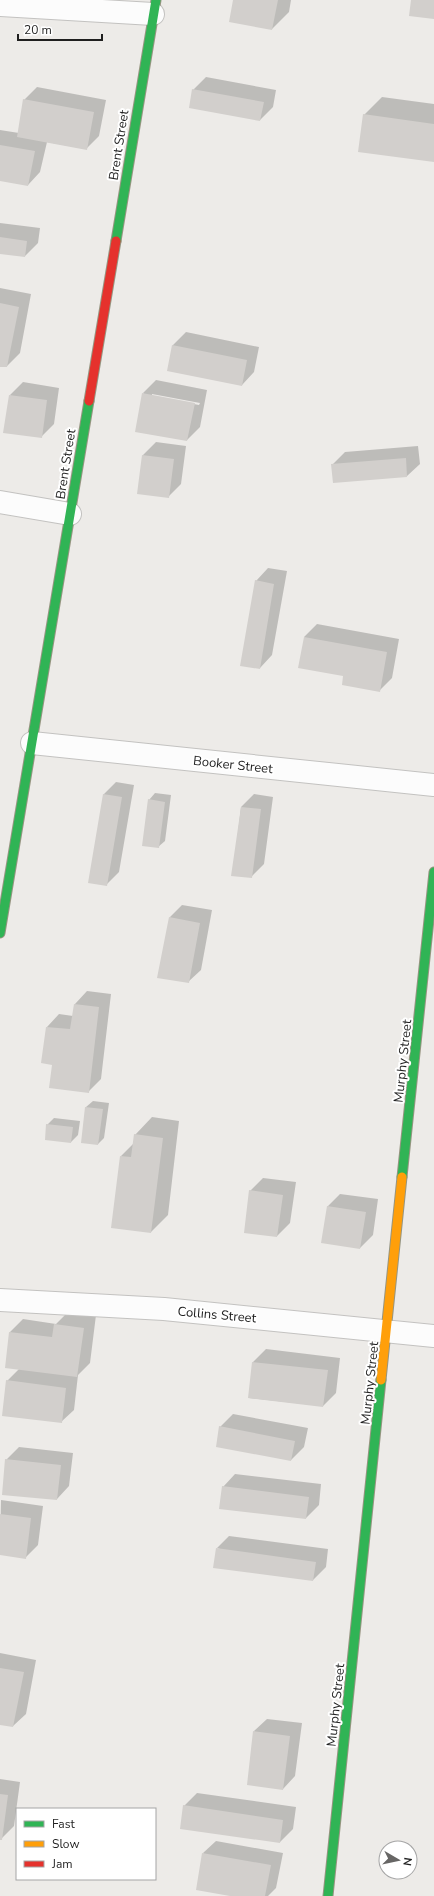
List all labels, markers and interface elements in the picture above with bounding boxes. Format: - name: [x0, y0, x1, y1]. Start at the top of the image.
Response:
- scale bar: [18, 16, 102, 42]
- text: 20 m: [24, 22, 52, 38]
- street label: Brent Street: [105, 108, 134, 182]
- street label: Brent Street: [52, 427, 81, 501]
- street label: Booker Street: [192, 752, 274, 778]
- street label: Murphy Street: [390, 1018, 416, 1104]
- street label: Collins Street: [177, 1303, 257, 1327]
- street label: Murphy Street: [357, 1340, 383, 1426]
- street label: Murphy Street: [323, 1662, 349, 1748]
- legend: [16, 1808, 156, 1880]
- text: Fast: [52, 1816, 75, 1832]
- text: Slow: [52, 1836, 80, 1852]
- north arrow: [378, 1840, 418, 1880]
- text: Jam: [51, 1856, 73, 1872]
- text: N: [399, 1856, 415, 1867]

